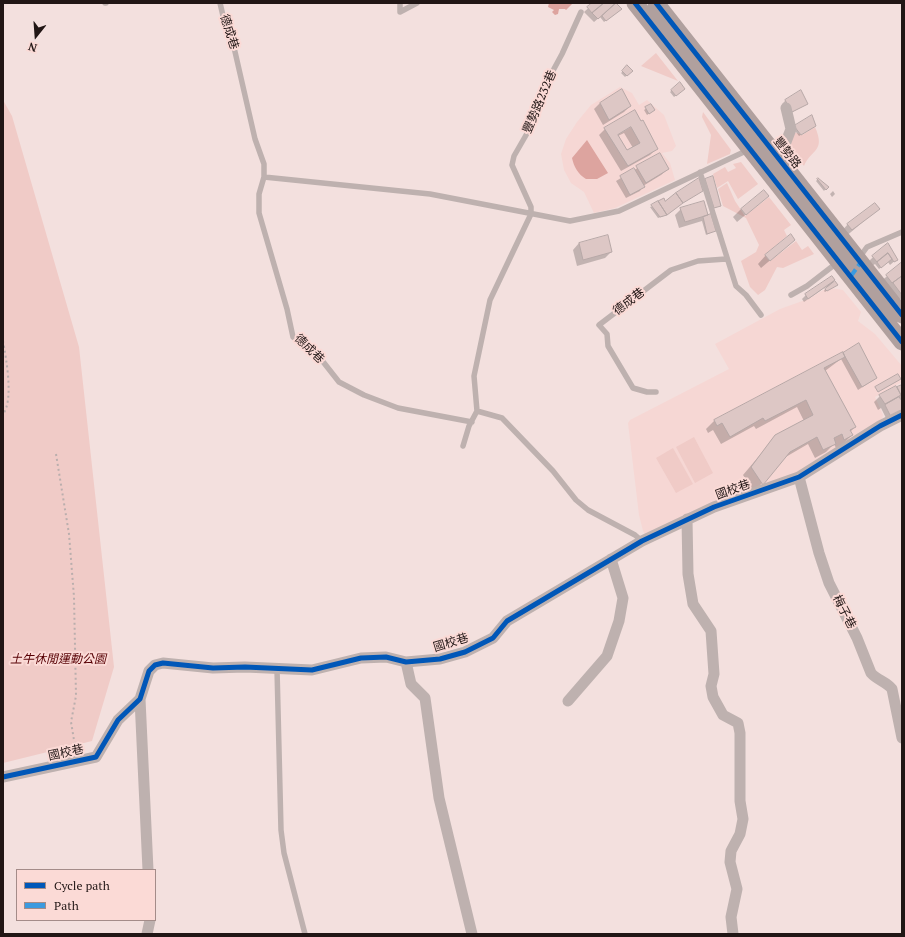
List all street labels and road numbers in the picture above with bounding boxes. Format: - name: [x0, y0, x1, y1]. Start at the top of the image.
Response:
- street label: 德成巷: [217, 13, 241, 51]
- street label: 豐勢路232巷: [520, 68, 560, 136]
- street label: 豐勢路: [770, 134, 804, 172]
- street label: 德成巷: [610, 285, 648, 319]
- street label: 德成巷: [291, 331, 327, 367]
- street label: 國校巷: [714, 477, 752, 503]
- street label: 梅子巷: [829, 593, 859, 631]
- street label: 國校巷: [432, 631, 470, 655]
- street label: 國校巷: [47, 742, 85, 764]

